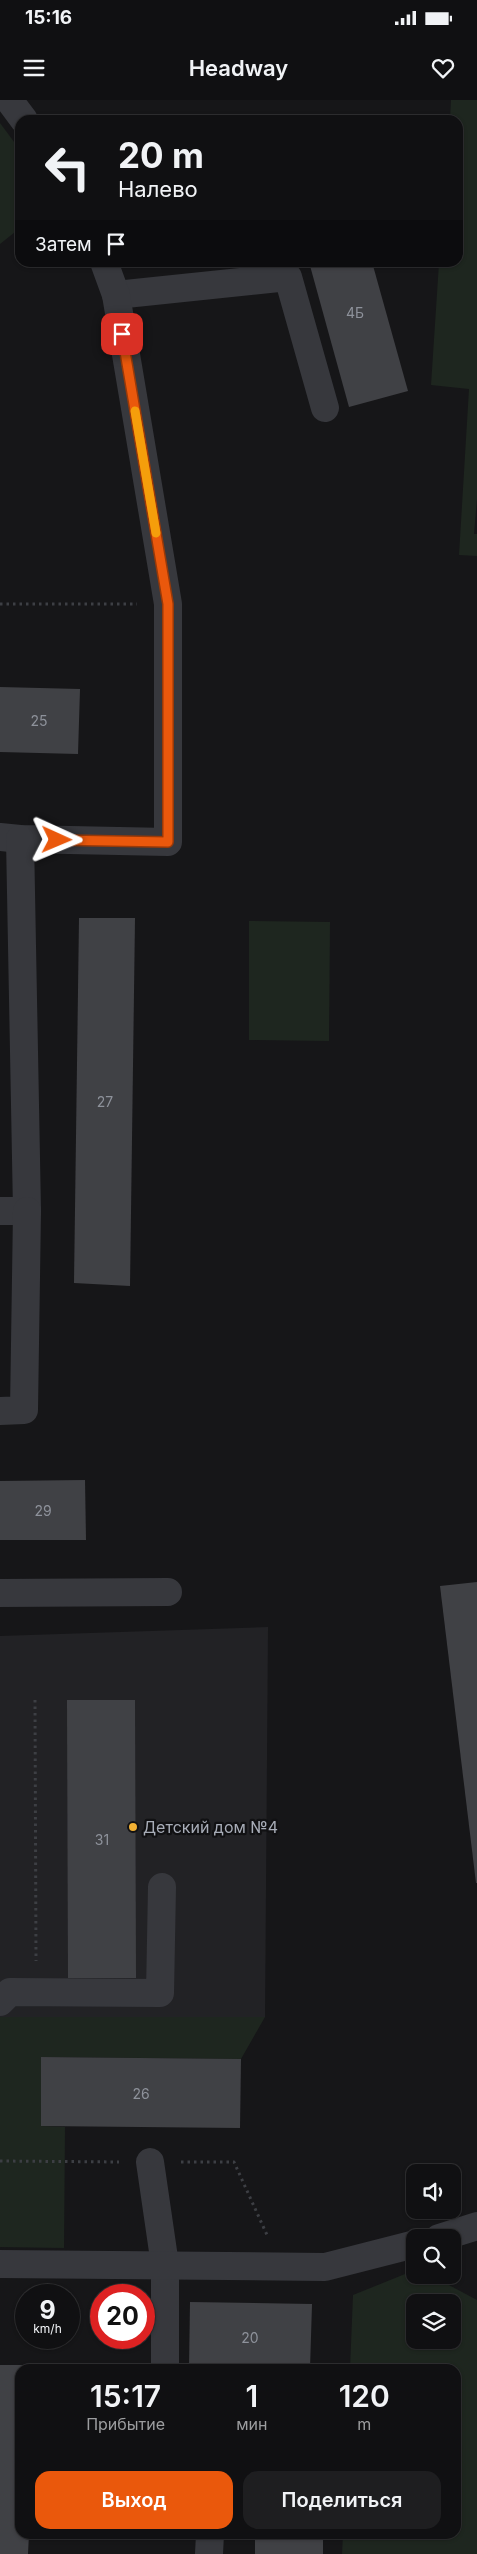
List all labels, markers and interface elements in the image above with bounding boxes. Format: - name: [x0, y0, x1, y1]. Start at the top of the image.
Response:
- text: 15:16: [25, 6, 72, 29]
- icon: menu: [20, 54, 48, 82]
- icon: heart: [429, 54, 457, 82]
- text: Headway: [189, 55, 288, 81]
- text: 20 m: [118, 134, 204, 176]
- icon: left: [35, 135, 100, 200]
- text: Налево: [118, 176, 198, 202]
- icon: arrive: [102, 230, 130, 258]
- text: Затем: [35, 233, 92, 256]
- house number: 4Б: [346, 304, 364, 321]
- pin: [101, 313, 143, 355]
- icon: arrive: [108, 320, 136, 348]
- house number: 25: [30, 712, 48, 729]
- position arrow: [30, 813, 82, 865]
- house number: 27: [97, 1093, 113, 1110]
- house number: 29: [34, 1502, 52, 1519]
- place label: Детский дом №4: [143, 1817, 278, 1837]
- marker: Детский дом №4: [127, 1821, 139, 1833]
- house number: 31: [95, 1831, 109, 1848]
- house number: 26: [132, 2085, 150, 2102]
- map controls: [406, 2164, 461, 2349]
- button: sound: [406, 2164, 461, 2219]
- button: search: [406, 2229, 461, 2284]
- speed limit sign: 20: [90, 2284, 155, 2349]
- button: layers: [406, 2294, 461, 2349]
- text: 9: [39, 2295, 56, 2325]
- text: km/h: [33, 2321, 62, 2336]
- house number: 20: [241, 2329, 259, 2346]
- text: 15:17: [90, 2378, 161, 2414]
- text: 1: [246, 2378, 258, 2414]
- text: 120: [339, 2378, 390, 2414]
- text: Прибытие: [86, 2414, 165, 2434]
- text: мин: [236, 2414, 267, 2434]
- text: m: [357, 2414, 371, 2434]
- button: Выход: [35, 2471, 233, 2529]
- button: Поделиться: [243, 2471, 441, 2529]

